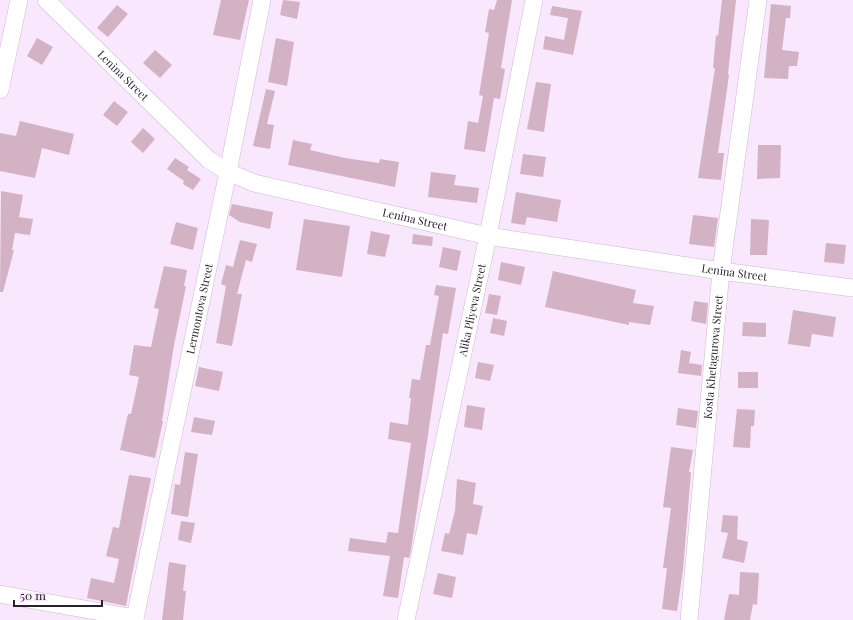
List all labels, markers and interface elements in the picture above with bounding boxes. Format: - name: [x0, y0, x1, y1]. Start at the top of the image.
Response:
- street label: Lenina Street: [95, 47, 152, 104]
- street label: Lenina Street: [381, 204, 449, 234]
- street label: Lenina Street: [700, 260, 768, 284]
- street label: Lermontova Street: [182, 262, 216, 355]
- street label: Alika Pliyeva Street: [454, 262, 489, 358]
- street label: Kosta Khetagurova Street: [699, 294, 726, 420]
- scale bar: [14, 582, 102, 608]
- text: 50 m: [20, 587, 46, 603]

